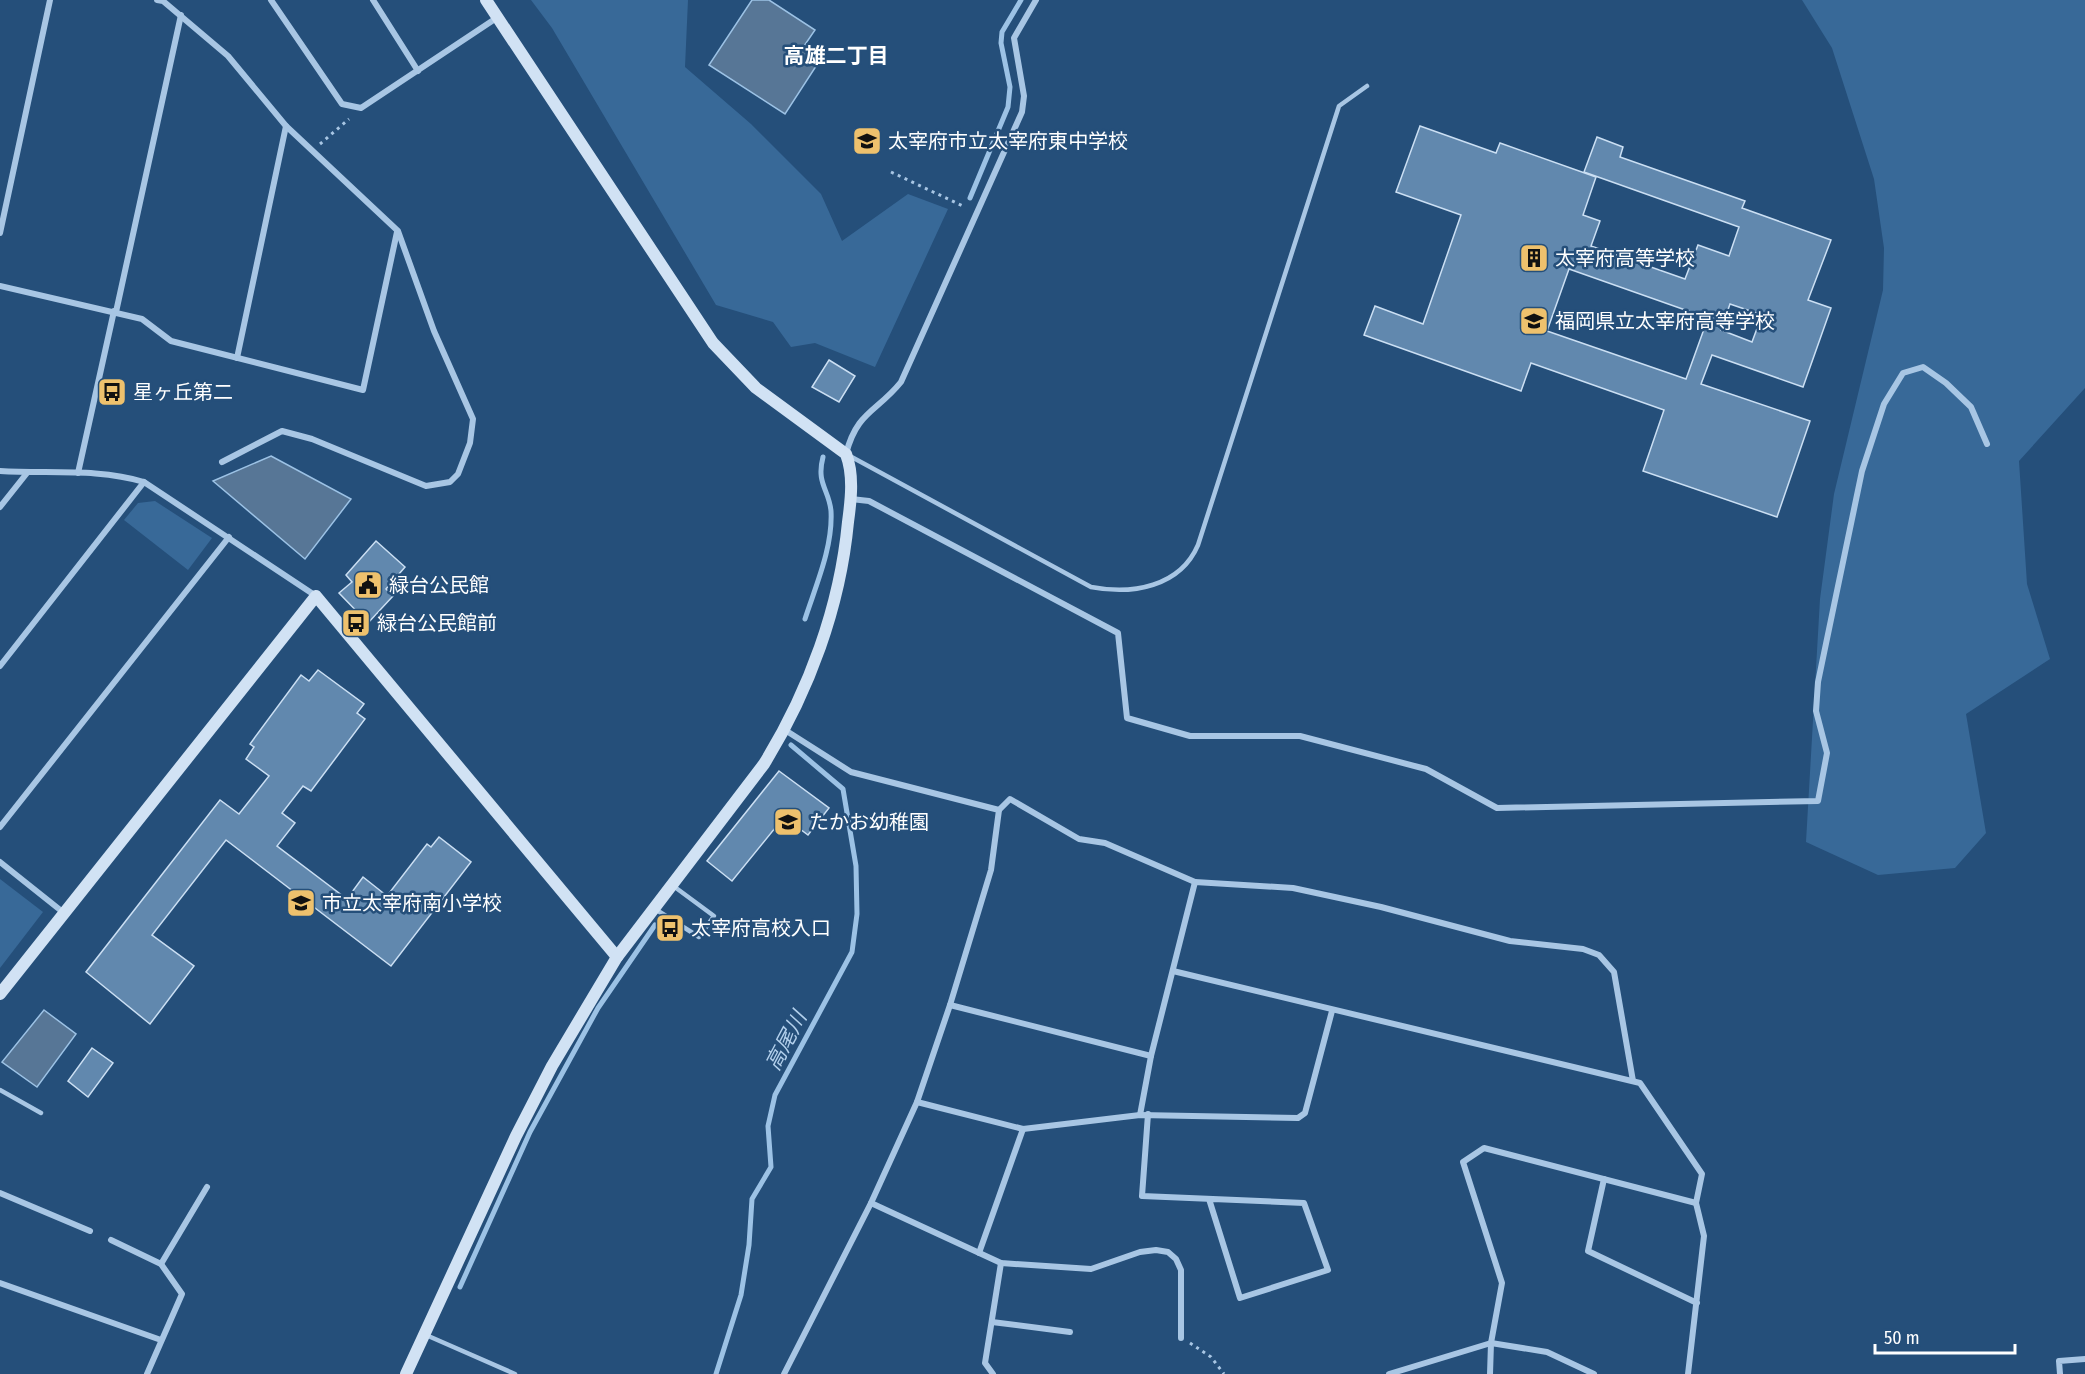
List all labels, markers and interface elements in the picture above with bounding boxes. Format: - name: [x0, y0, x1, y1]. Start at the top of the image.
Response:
- district label: 高雄二丁目: [784, 43, 889, 69]
- school or university icon: 太宰府市立太宰府東中学校: [851, 125, 883, 157]
- place label: 太宰府市立太宰府東中学校: [888, 129, 1128, 153]
- building icon: 太宰府高等学校: [1518, 242, 1550, 274]
- place label: 太宰府高等学校: [1555, 246, 1695, 270]
- school or university icon: 福岡県立太宰府高等学校: [1518, 305, 1550, 337]
- place label: 福岡県立太宰府高等学校: [1555, 309, 1775, 333]
- bus stop icon: 星ヶ丘第二: [96, 376, 128, 408]
- place label: 星ヶ丘第二: [133, 380, 233, 404]
- public building icon: 緑台公民館: [352, 569, 384, 601]
- place label: 緑台公民館: [389, 573, 489, 597]
- bus stop icon: 緑台公民館前: [340, 607, 372, 639]
- place label: 緑台公民館前: [377, 611, 497, 635]
- school or university icon: たかお幼稚園: [772, 806, 804, 838]
- place label: たかお幼稚園: [809, 810, 929, 834]
- school or university icon: 市立太宰府南小学校: [285, 887, 317, 919]
- place label: 市立太宰府南小学校: [322, 891, 502, 915]
- bus stop icon: 太宰府高校入口: [654, 912, 686, 944]
- place label: 太宰府高校入口: [691, 916, 831, 940]
- water label: 高尾川: [760, 1005, 813, 1075]
- scale bar: [1875, 1317, 2014, 1355]
- text: 50 m: [1884, 1327, 1920, 1349]

